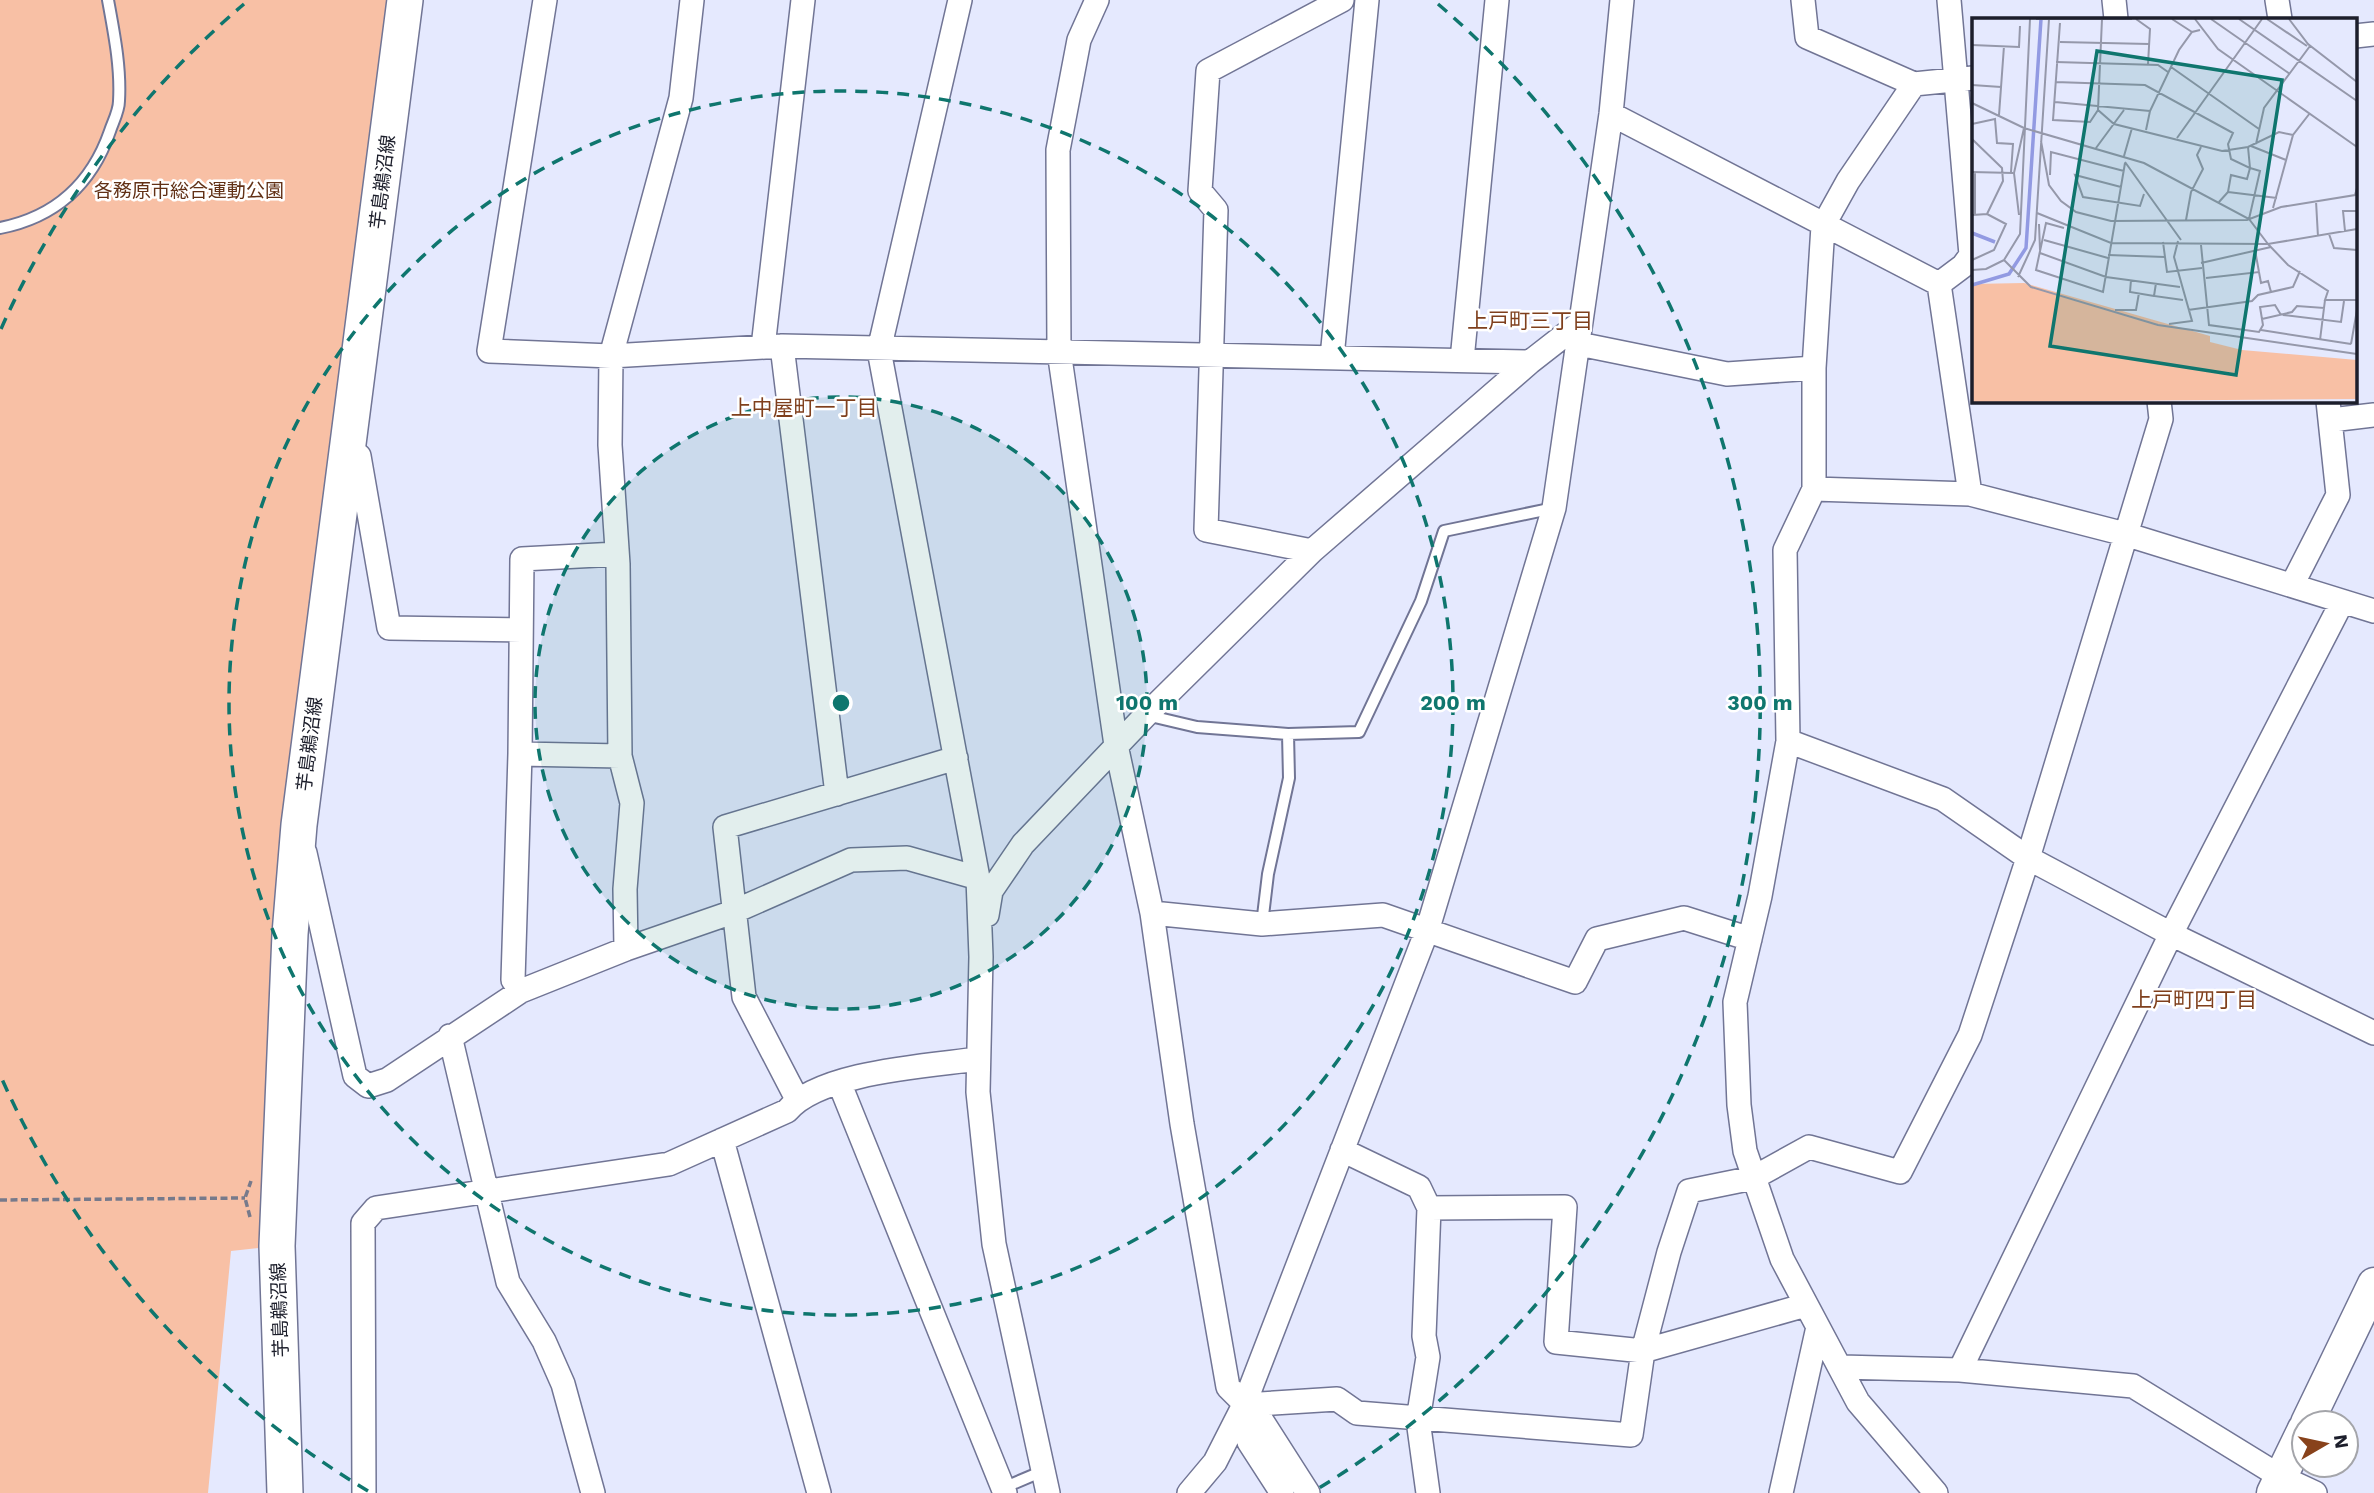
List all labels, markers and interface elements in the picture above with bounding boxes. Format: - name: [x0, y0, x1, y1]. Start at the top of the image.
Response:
- inset map: [1972, 18, 2356, 402]
- street label: 芋島鵜沼線: [365, 134, 400, 231]
- park label: 各務原市総合運動公園: [94, 179, 284, 202]
- district label: 上戸町三丁目: [1467, 308, 1593, 333]
- district label: 上中屋町一丁目: [731, 395, 878, 420]
- text: 100 m: [1116, 690, 1178, 715]
- text: 200 m: [1420, 690, 1486, 715]
- text: 300 m: [1727, 690, 1793, 715]
- centre of rings: [829, 691, 853, 715]
- street label: 芋島鵜沼線: [292, 696, 327, 793]
- district label: 上戸町四丁目: [2131, 987, 2257, 1012]
- street label: 芋島鵜沼線: [266, 1262, 293, 1358]
- north arrow: [2290, 1409, 2360, 1479]
- text: N: [2329, 1433, 2354, 1450]

